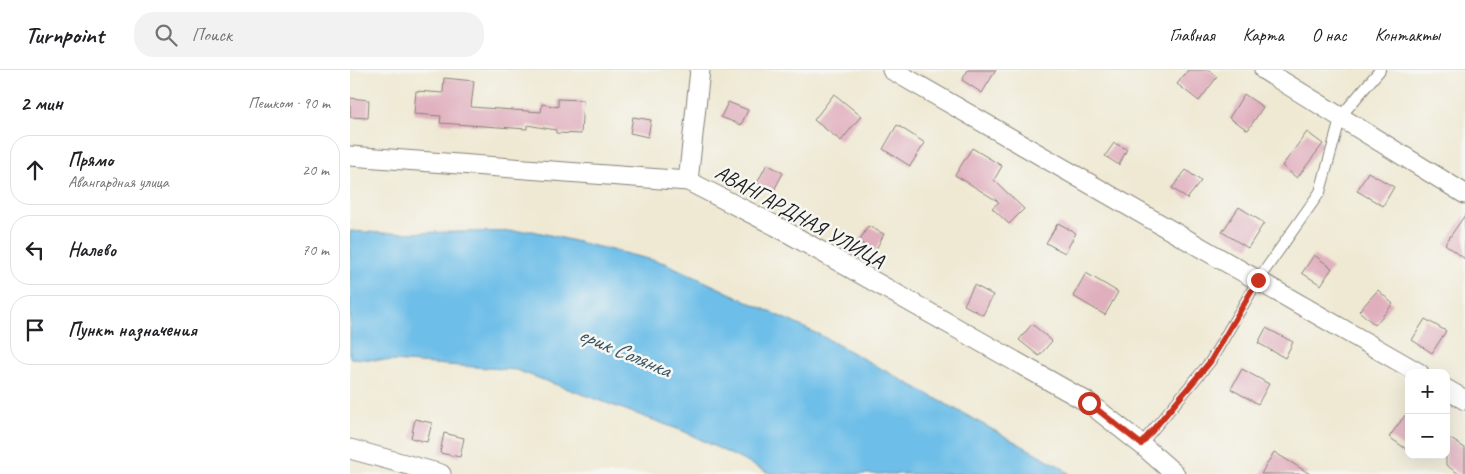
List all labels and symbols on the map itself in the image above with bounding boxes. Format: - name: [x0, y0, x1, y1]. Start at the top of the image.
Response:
- street label: АВАНГАРДНАЯ УЛИЦА: [711, 159, 890, 274]
- route end: [1247, 269, 1270, 292]
- water label: ерик Солянка: [574, 320, 677, 385]
- route start: [1078, 392, 1101, 415]

